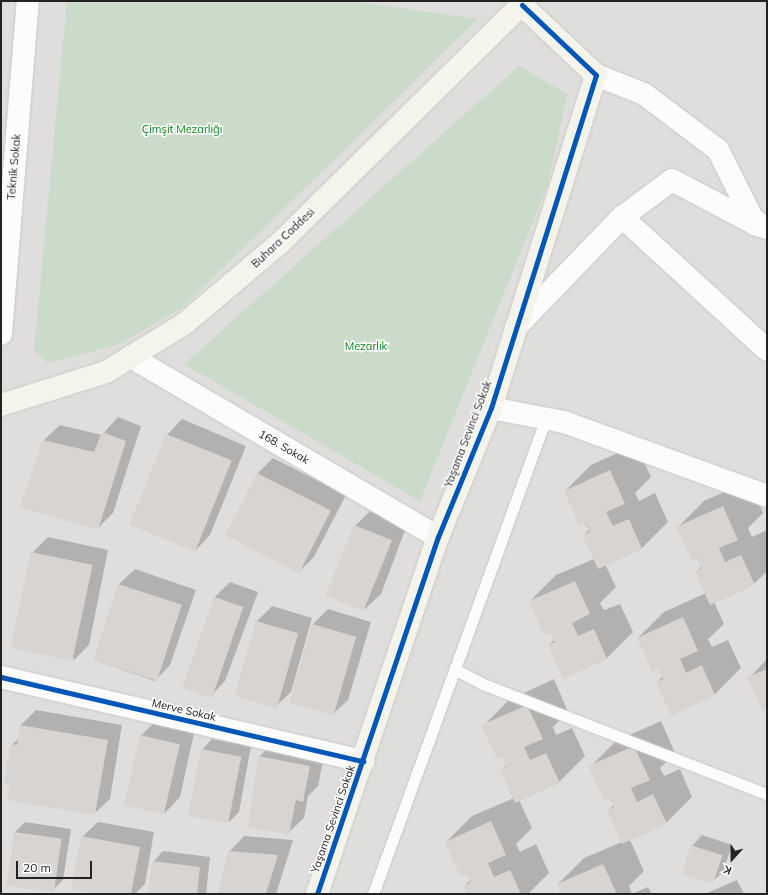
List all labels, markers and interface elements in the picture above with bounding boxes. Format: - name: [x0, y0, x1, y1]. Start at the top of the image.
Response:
- park label: Çimşit Mezarlığı: [142, 122, 222, 136]
- street label: Teknik Sokak: [5, 134, 23, 200]
- street label: Buhara Caddesi: [249, 205, 317, 271]
- park label: Mezarlık: [345, 339, 387, 353]
- street label: Yaşama Sevinci Sokak: [442, 379, 494, 489]
- street label: 168. Sokak: [256, 427, 312, 467]
- street label: Merve Sokak: [151, 696, 217, 724]
- street label: Yaşama Sevinci Sokak: [308, 763, 358, 875]
- north arrow: [712, 839, 752, 879]
- scale bar: [18, 853, 94, 879]
- text: 20 m: [23, 860, 51, 875]
- text: K: [722, 862, 734, 878]

